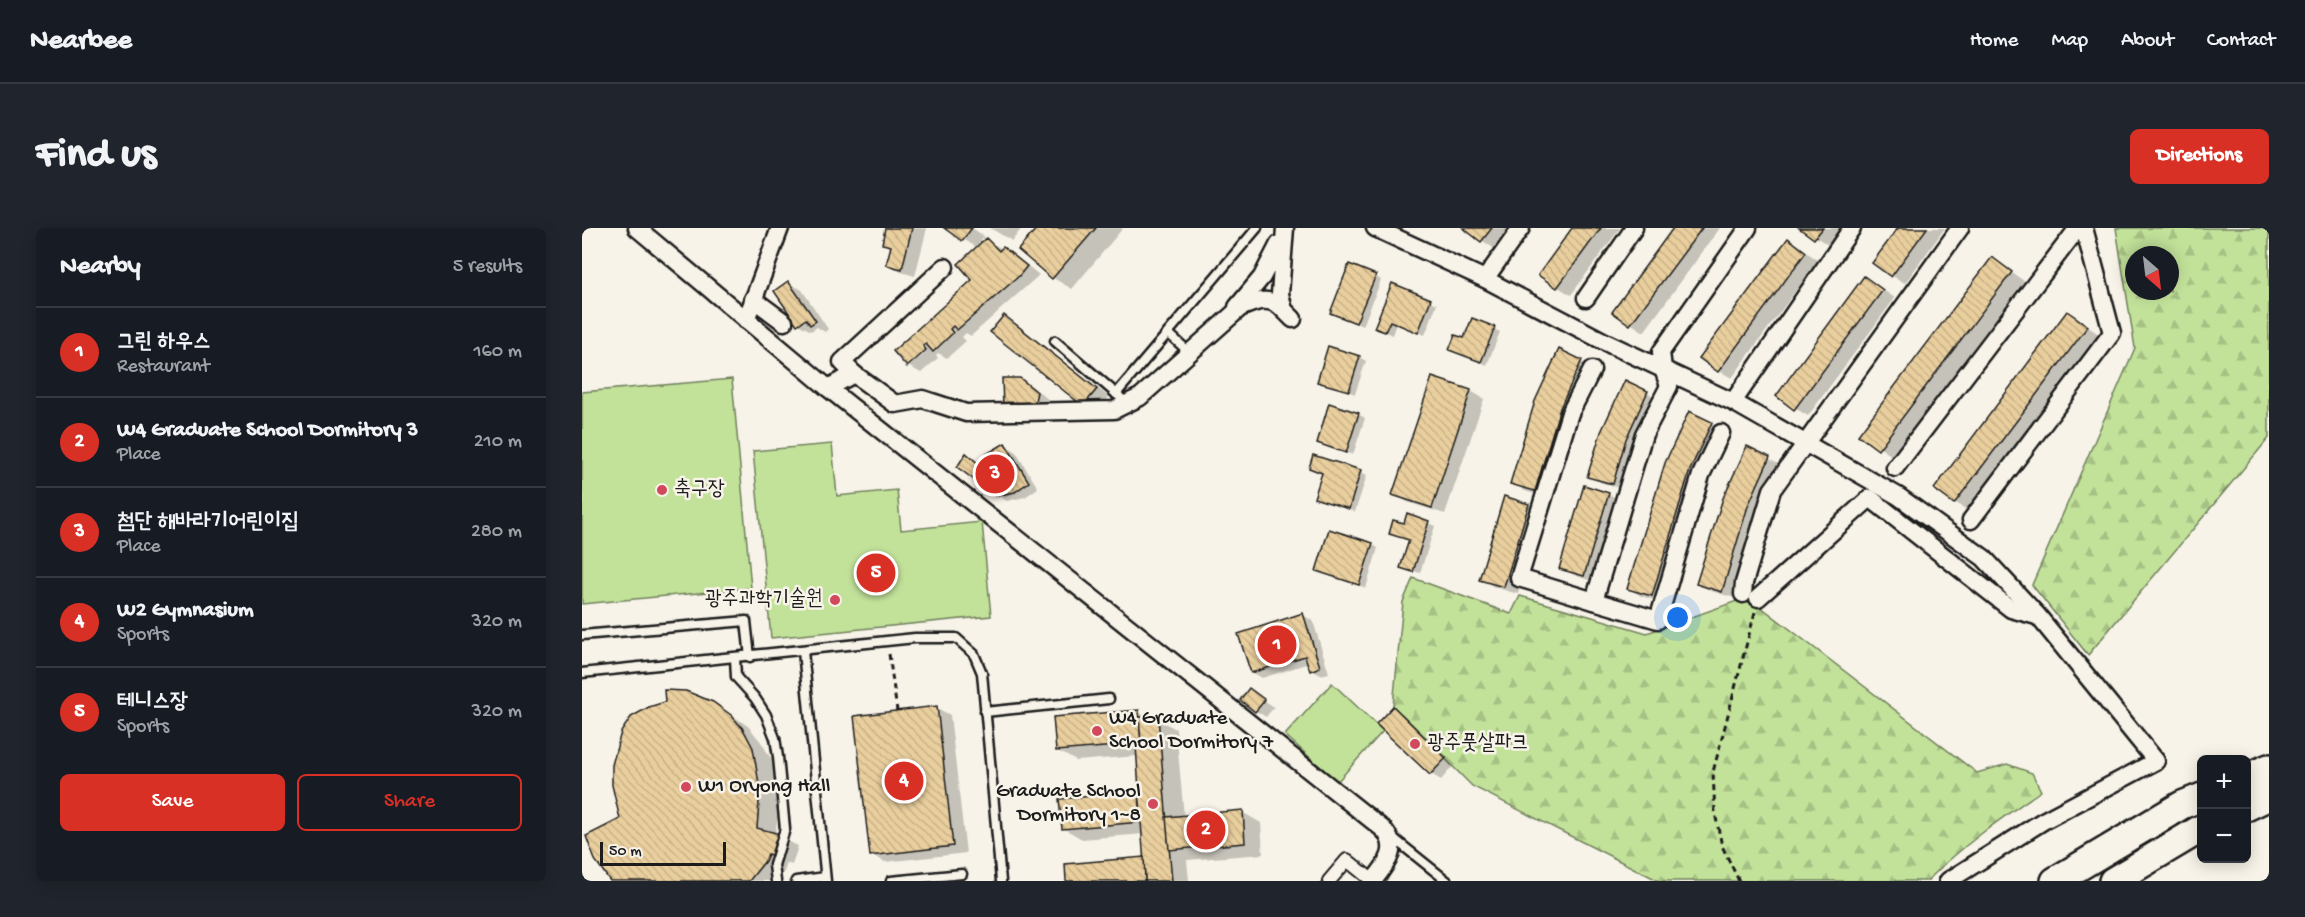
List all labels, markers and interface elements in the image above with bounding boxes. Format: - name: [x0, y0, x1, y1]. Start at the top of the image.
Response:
- text: Nearbee: [30, 25, 132, 58]
- text: Home: [1970, 29, 2018, 54]
- text: Map: [2051, 29, 2088, 54]
- text: About: [2121, 29, 2174, 54]
- text: Contact: [2207, 29, 2275, 54]
- button: Directions: [2130, 129, 2269, 184]
- text: Find us: [36, 132, 156, 181]
- north arrow: [2125, 246, 2179, 300]
- text: Nearby: [60, 252, 141, 283]
- text: 5 results: [453, 256, 522, 279]
- text: 그린 하우스: [117, 330, 211, 356]
- text: 1: [75, 341, 84, 364]
- text: 160 m: [473, 341, 522, 364]
- text: Restaurant: [117, 356, 210, 379]
- text: W4 Graduate School Dormitory 3: [117, 418, 418, 444]
- text: 2: [75, 431, 84, 454]
- text: 210 m: [474, 431, 522, 454]
- text: Place: [117, 444, 161, 467]
- pin: 3: [976, 452, 1014, 496]
- place label: 축구장: [674, 478, 725, 503]
- marker: 축구장: [655, 483, 669, 497]
- text: 첨단 해바라기어린이집: [117, 510, 299, 536]
- text: 3: [74, 521, 85, 544]
- text: 280 m: [471, 521, 522, 544]
- text: Place: [117, 536, 161, 559]
- pin: 5: [856, 550, 896, 596]
- place label: 광주과학기술원: [705, 587, 823, 613]
- marker: 광주과학기술원: [828, 593, 842, 607]
- text: W2 Gymnasium: [117, 598, 254, 624]
- your location: [1663, 603, 1692, 632]
- text: 4: [75, 611, 84, 634]
- text: 320 m: [472, 611, 522, 634]
- pin: 1: [1258, 622, 1296, 668]
- text: Sports: [117, 624, 169, 647]
- text: 테니스장: [117, 690, 188, 716]
- text: 5: [74, 701, 85, 724]
- text: 320 m: [472, 701, 522, 724]
- place label: W4 Graduate School Dormitory 7: [1109, 707, 1274, 756]
- text: Sports: [117, 716, 169, 739]
- marker: W4 Graduate School Dormitory 7: [1090, 724, 1104, 738]
- place label: 광주풋살파크: [1427, 732, 1528, 757]
- marker: 광주풋살파크: [1408, 737, 1422, 751]
- map controls: [2197, 755, 2251, 863]
- button: +: [2197, 755, 2251, 809]
- pin: 4: [884, 758, 924, 804]
- button: Save: [60, 774, 285, 831]
- button: Share: [297, 774, 522, 831]
- place label: W1 Oryong Hall: [698, 775, 830, 800]
- marker: W1 Oryong Hall: [679, 780, 693, 794]
- place label: Graduate School Dormitory 1~8: [996, 780, 1141, 829]
- marker: Graduate School Dormitory 1~8: [1146, 797, 1160, 811]
- pin: 2: [1186, 808, 1226, 852]
- button: −: [2197, 809, 2251, 863]
- scale bar: [600, 839, 726, 866]
- text: 50 m: [609, 843, 642, 862]

